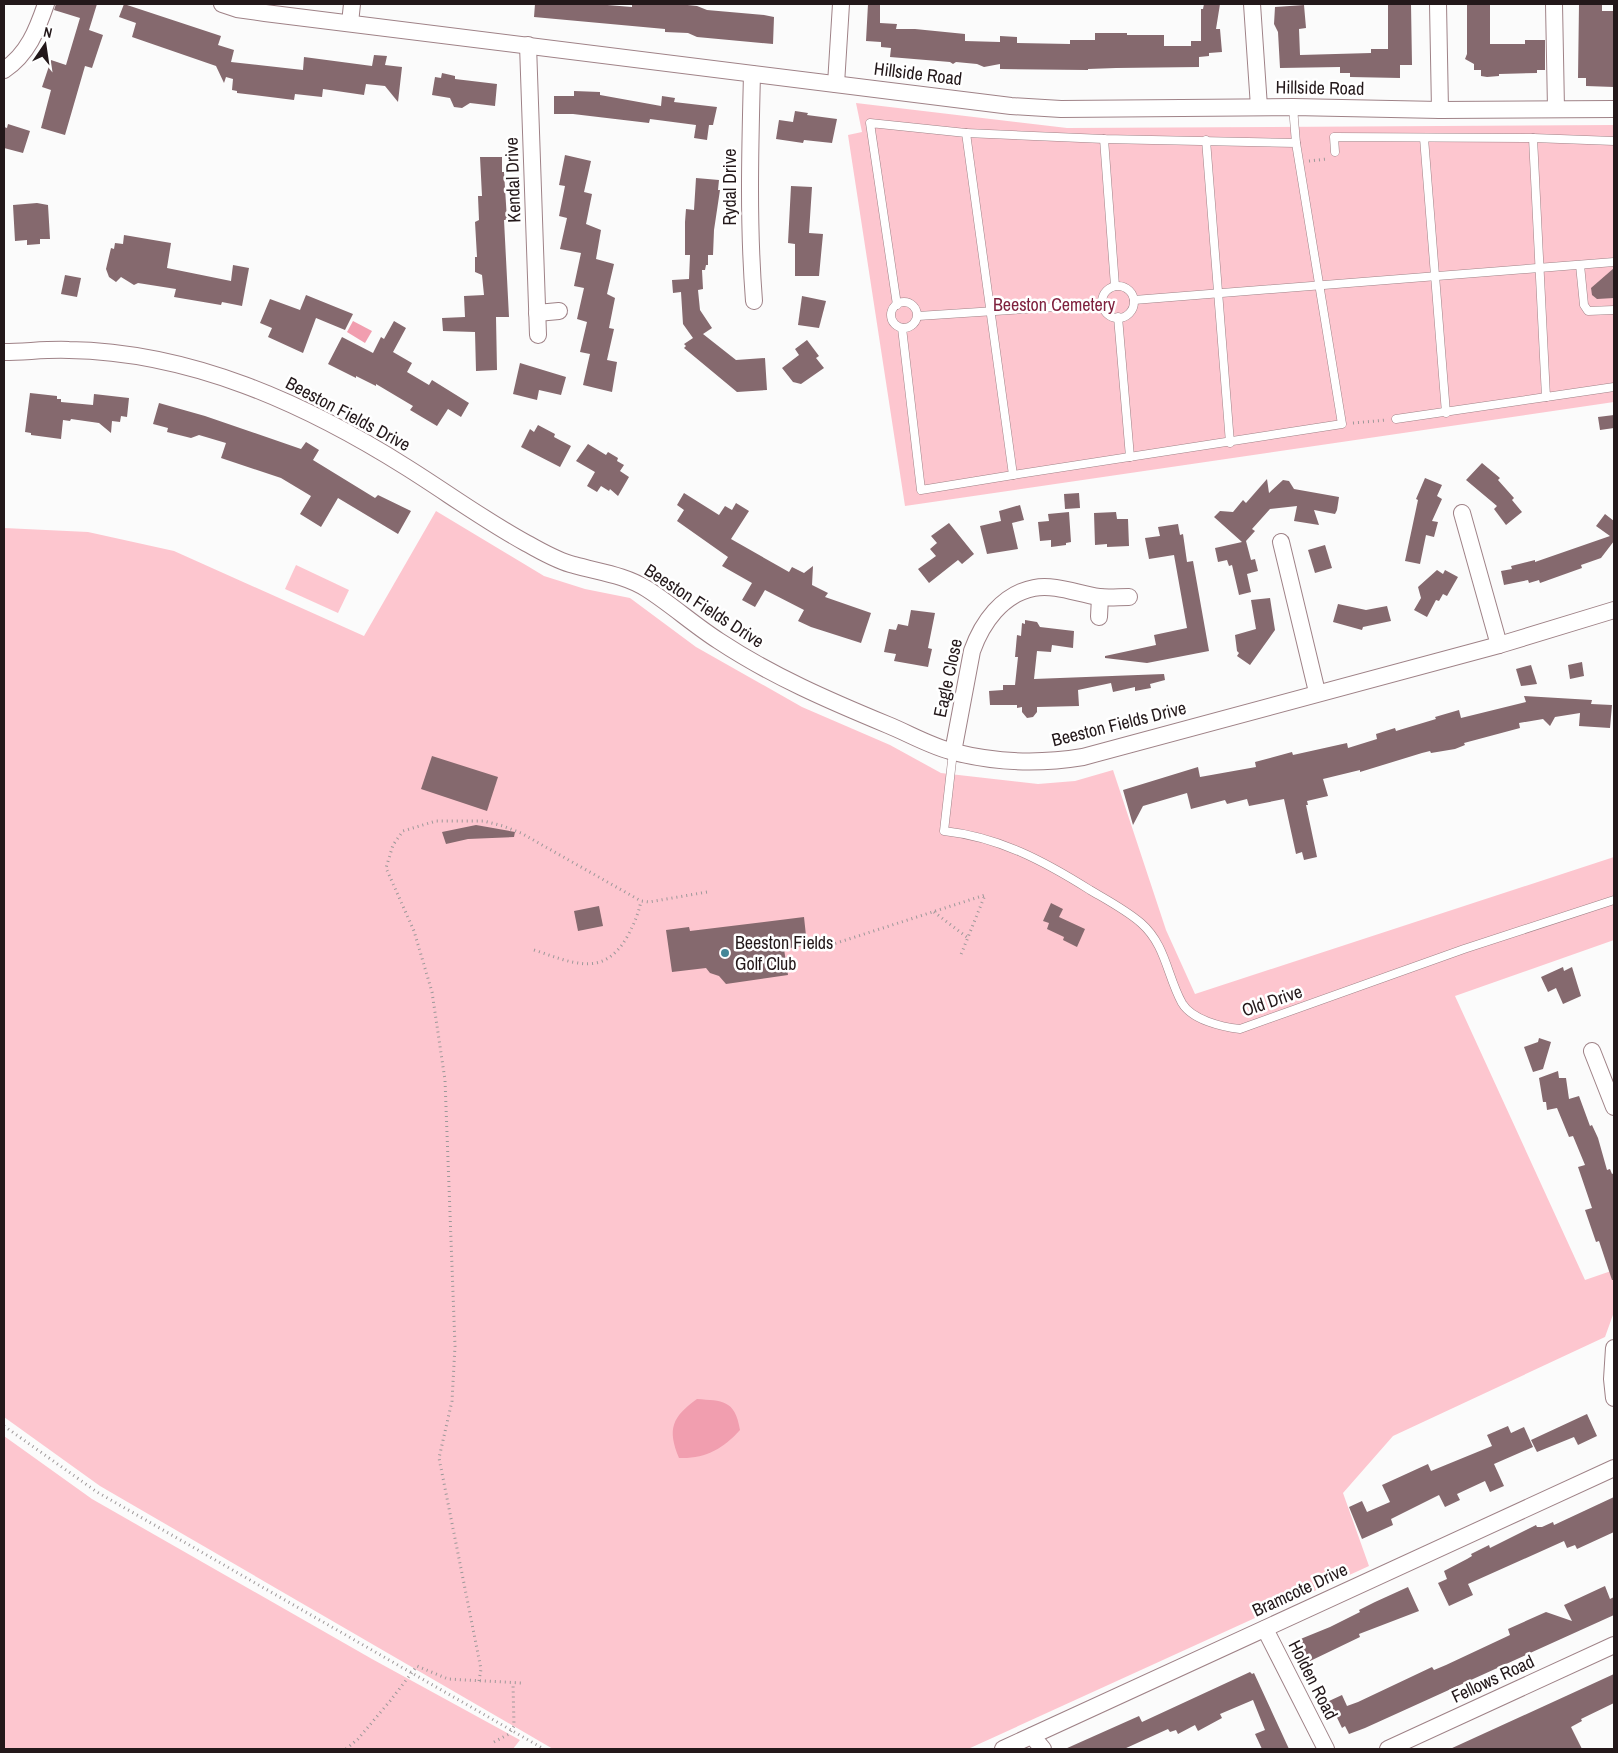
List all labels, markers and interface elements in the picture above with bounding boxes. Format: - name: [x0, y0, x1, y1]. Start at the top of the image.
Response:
- north arrow: [20, 20, 70, 70]
- text: N: [42, 23, 54, 42]
- street label: Hillside Road: [873, 56, 964, 91]
- street label: Hillside Road: [1275, 74, 1365, 101]
- street label: Kendal Drive: [499, 137, 526, 223]
- street label: Rydal Drive: [717, 148, 742, 226]
- park label: Beeston Cemetery: [993, 292, 1116, 317]
- street label: Beeston Fields Drive: [282, 370, 415, 457]
- street label: Beeston Fields Drive: [640, 558, 769, 654]
- street label: Eagle Close: [927, 636, 968, 719]
- street label: Beeston Fields Drive: [1049, 695, 1189, 752]
- place label: Beeston Fields Golf Club: [735, 930, 833, 976]
- marker: Beeston Fields Golf Club: [719, 947, 731, 959]
- street label: Old Drive: [1238, 979, 1305, 1022]
- street label: Bramcote Drive: [1248, 1557, 1352, 1623]
- street label: Holden Road: [1283, 1636, 1344, 1724]
- street label: Fellows Road: [1447, 1648, 1538, 1709]

